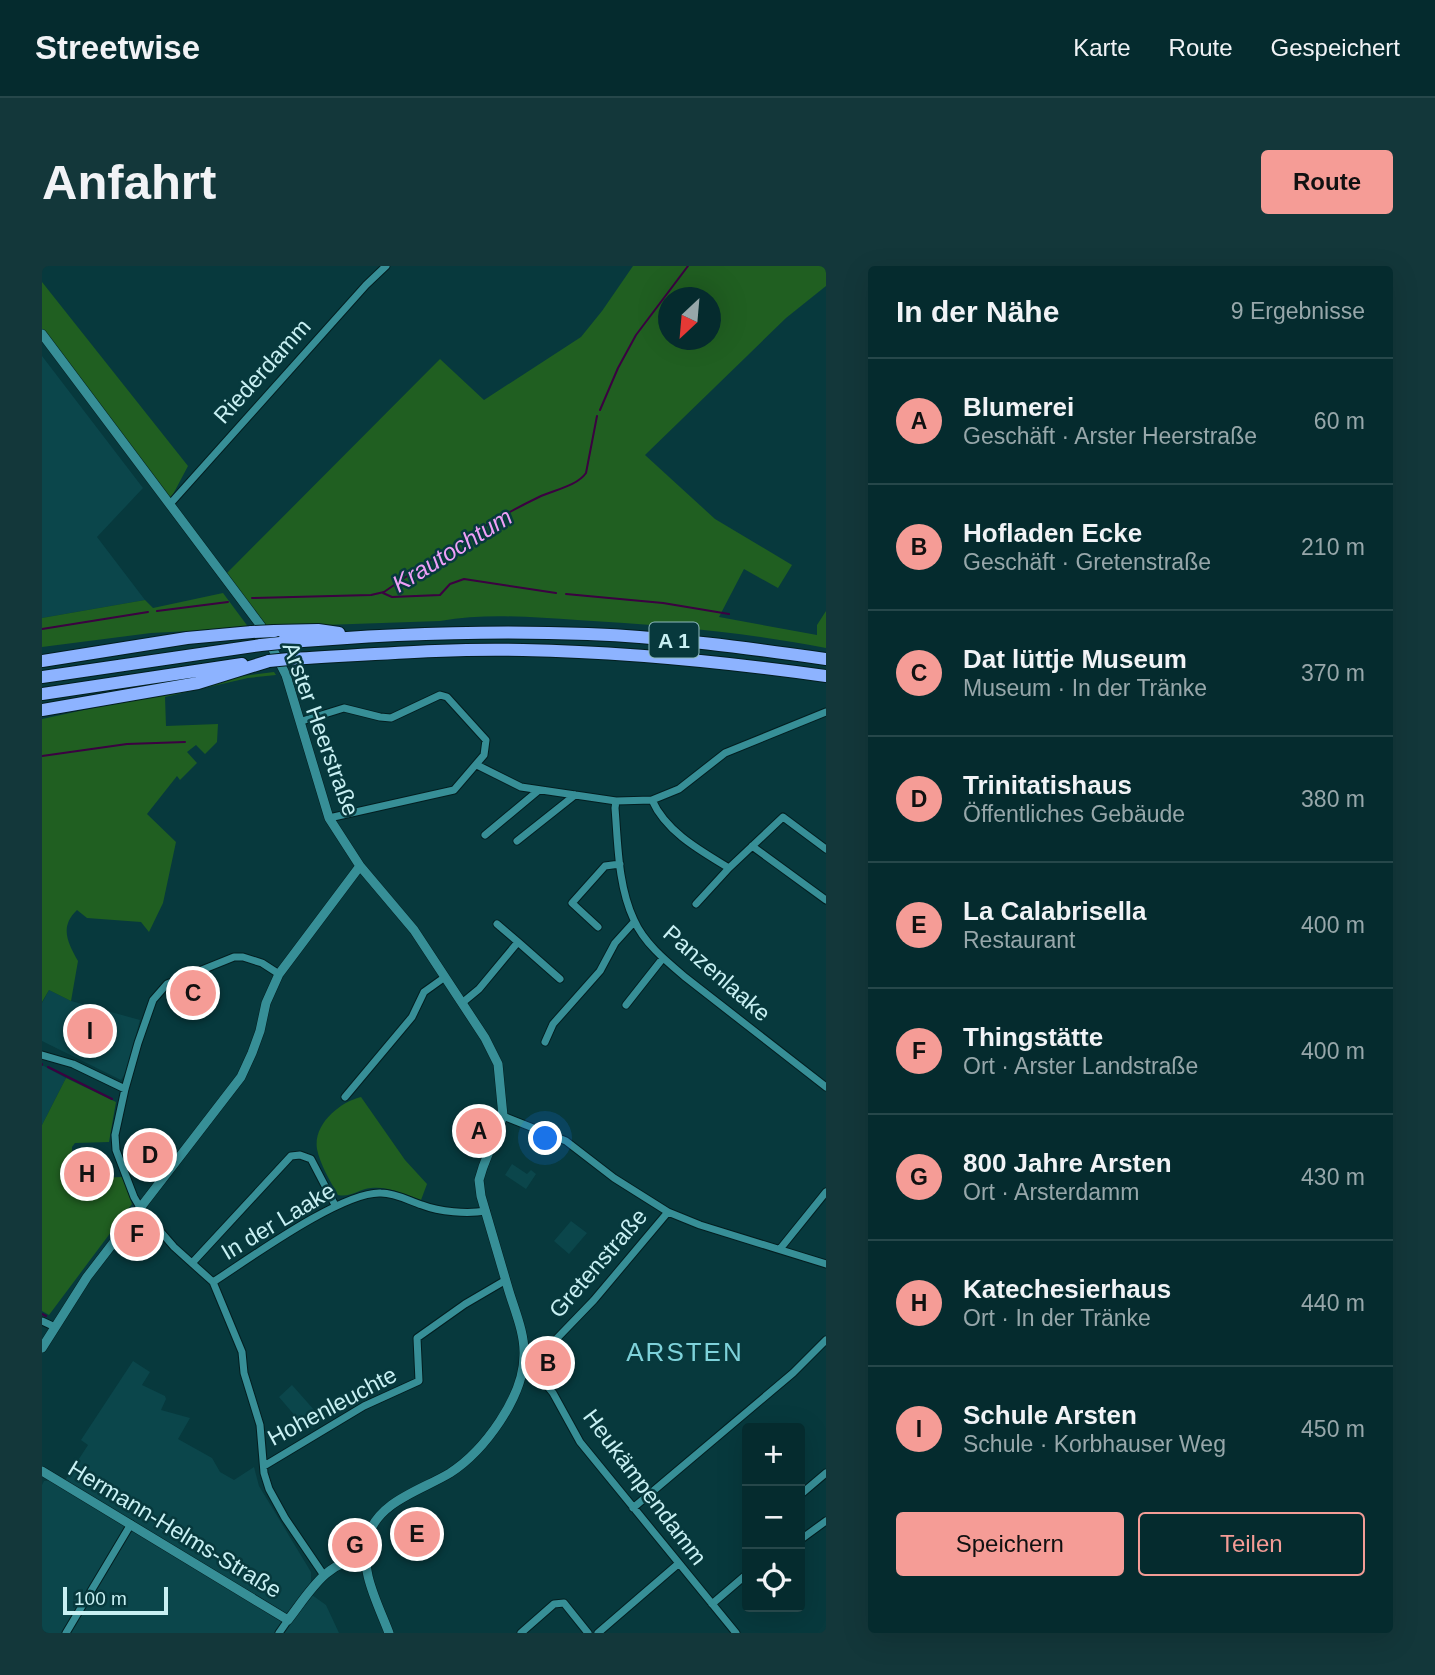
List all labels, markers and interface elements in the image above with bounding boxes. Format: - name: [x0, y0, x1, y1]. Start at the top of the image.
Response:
- text: Streetwise: [35, 29, 200, 66]
- text: Karte: [1073, 34, 1131, 61]
- text: Route: [1169, 34, 1233, 61]
- text: Gespeichert: [1271, 34, 1400, 61]
- button: Route: [1261, 150, 1393, 214]
- text: Anfahrt: [42, 155, 216, 209]
- north arrow: [658, 287, 721, 350]
- text: In der Nähe: [896, 295, 1059, 328]
- text: 9 Ergebnisse: [1231, 298, 1365, 324]
- street label: Riederdamm: [208, 313, 316, 429]
- text: Blumerei: [963, 392, 1074, 422]
- text: A: [911, 408, 927, 434]
- text: 60 m: [1314, 408, 1365, 434]
- text: Geschäft · Arster Heerstraße: [963, 423, 1257, 449]
- water label: Krautochtum: [387, 502, 517, 598]
- text: Hofladen Ecke: [963, 518, 1142, 548]
- text: B: [911, 534, 927, 560]
- text: 210 m: [1301, 534, 1365, 560]
- text: Geschäft · Gretenstraße: [963, 549, 1211, 575]
- road number: A 1: [650, 622, 698, 658]
- street label: Arster Heerstraße: [278, 639, 364, 819]
- text: Dat lüttje Museum: [963, 644, 1187, 674]
- text: C: [911, 660, 927, 686]
- text: 370 m: [1301, 660, 1365, 686]
- text: Museum · In der Tränke: [963, 675, 1207, 701]
- text: Trinitatishaus: [963, 770, 1132, 800]
- text: D: [911, 786, 927, 812]
- text: 380 m: [1301, 786, 1365, 812]
- text: Öffentliches Gebäude: [963, 801, 1185, 827]
- text: La Calabrisella: [963, 896, 1147, 926]
- text: E: [911, 912, 927, 938]
- text: 400 m: [1301, 912, 1365, 938]
- street label: Panzenlaake: [658, 920, 776, 1026]
- text: Restaurant: [963, 927, 1076, 953]
- pin: C: [170, 967, 216, 1019]
- pin: I: [67, 1005, 113, 1057]
- text: Thingstätte: [963, 1022, 1103, 1052]
- text: F: [912, 1038, 926, 1064]
- text: 400 m: [1301, 1038, 1365, 1064]
- text: Ort · Arster Landstraße: [963, 1053, 1198, 1079]
- pin: A: [456, 1105, 502, 1157]
- your location: [528, 1121, 562, 1155]
- pin: D: [127, 1129, 173, 1181]
- pin: H: [64, 1148, 110, 1200]
- text: 800 Jahre Arsten: [963, 1148, 1172, 1178]
- text: G: [910, 1164, 928, 1190]
- text: 430 m: [1301, 1164, 1365, 1190]
- street label: In der Laake: [216, 1177, 340, 1265]
- text: Ort · Arsterdamm: [963, 1179, 1139, 1205]
- street label: Gretenstraße: [544, 1203, 652, 1323]
- pin: F: [114, 1208, 160, 1260]
- text: Katechesierhaus: [963, 1274, 1171, 1304]
- text: H: [911, 1290, 927, 1316]
- text: 440 m: [1301, 1290, 1365, 1316]
- text: Ort · In der Tränke: [963, 1305, 1151, 1331]
- pin: B: [525, 1337, 571, 1389]
- district label: ARSTEN: [626, 1337, 744, 1367]
- street label: Hohenleuchte: [263, 1361, 401, 1451]
- text: Schule Arsten: [963, 1400, 1137, 1430]
- street label: Heukämpendamm: [578, 1404, 712, 1570]
- text: I: [916, 1416, 922, 1442]
- text: 450 m: [1301, 1416, 1365, 1442]
- map controls: [742, 1423, 805, 1612]
- button: +: [742, 1423, 805, 1486]
- text: Schule · Korbhauser Weg: [963, 1431, 1226, 1457]
- street label: Hermann-Helms-Straße: [64, 1455, 286, 1603]
- button: −: [742, 1486, 805, 1549]
- pin: E: [394, 1508, 440, 1560]
- button: Speichern: [896, 1512, 1124, 1576]
- button: Teilen: [1138, 1512, 1365, 1576]
- pin: G: [332, 1519, 378, 1571]
- button: locate: [742, 1549, 805, 1612]
- scale bar: [63, 1584, 168, 1616]
- text: 100 m: [74, 1588, 127, 1609]

